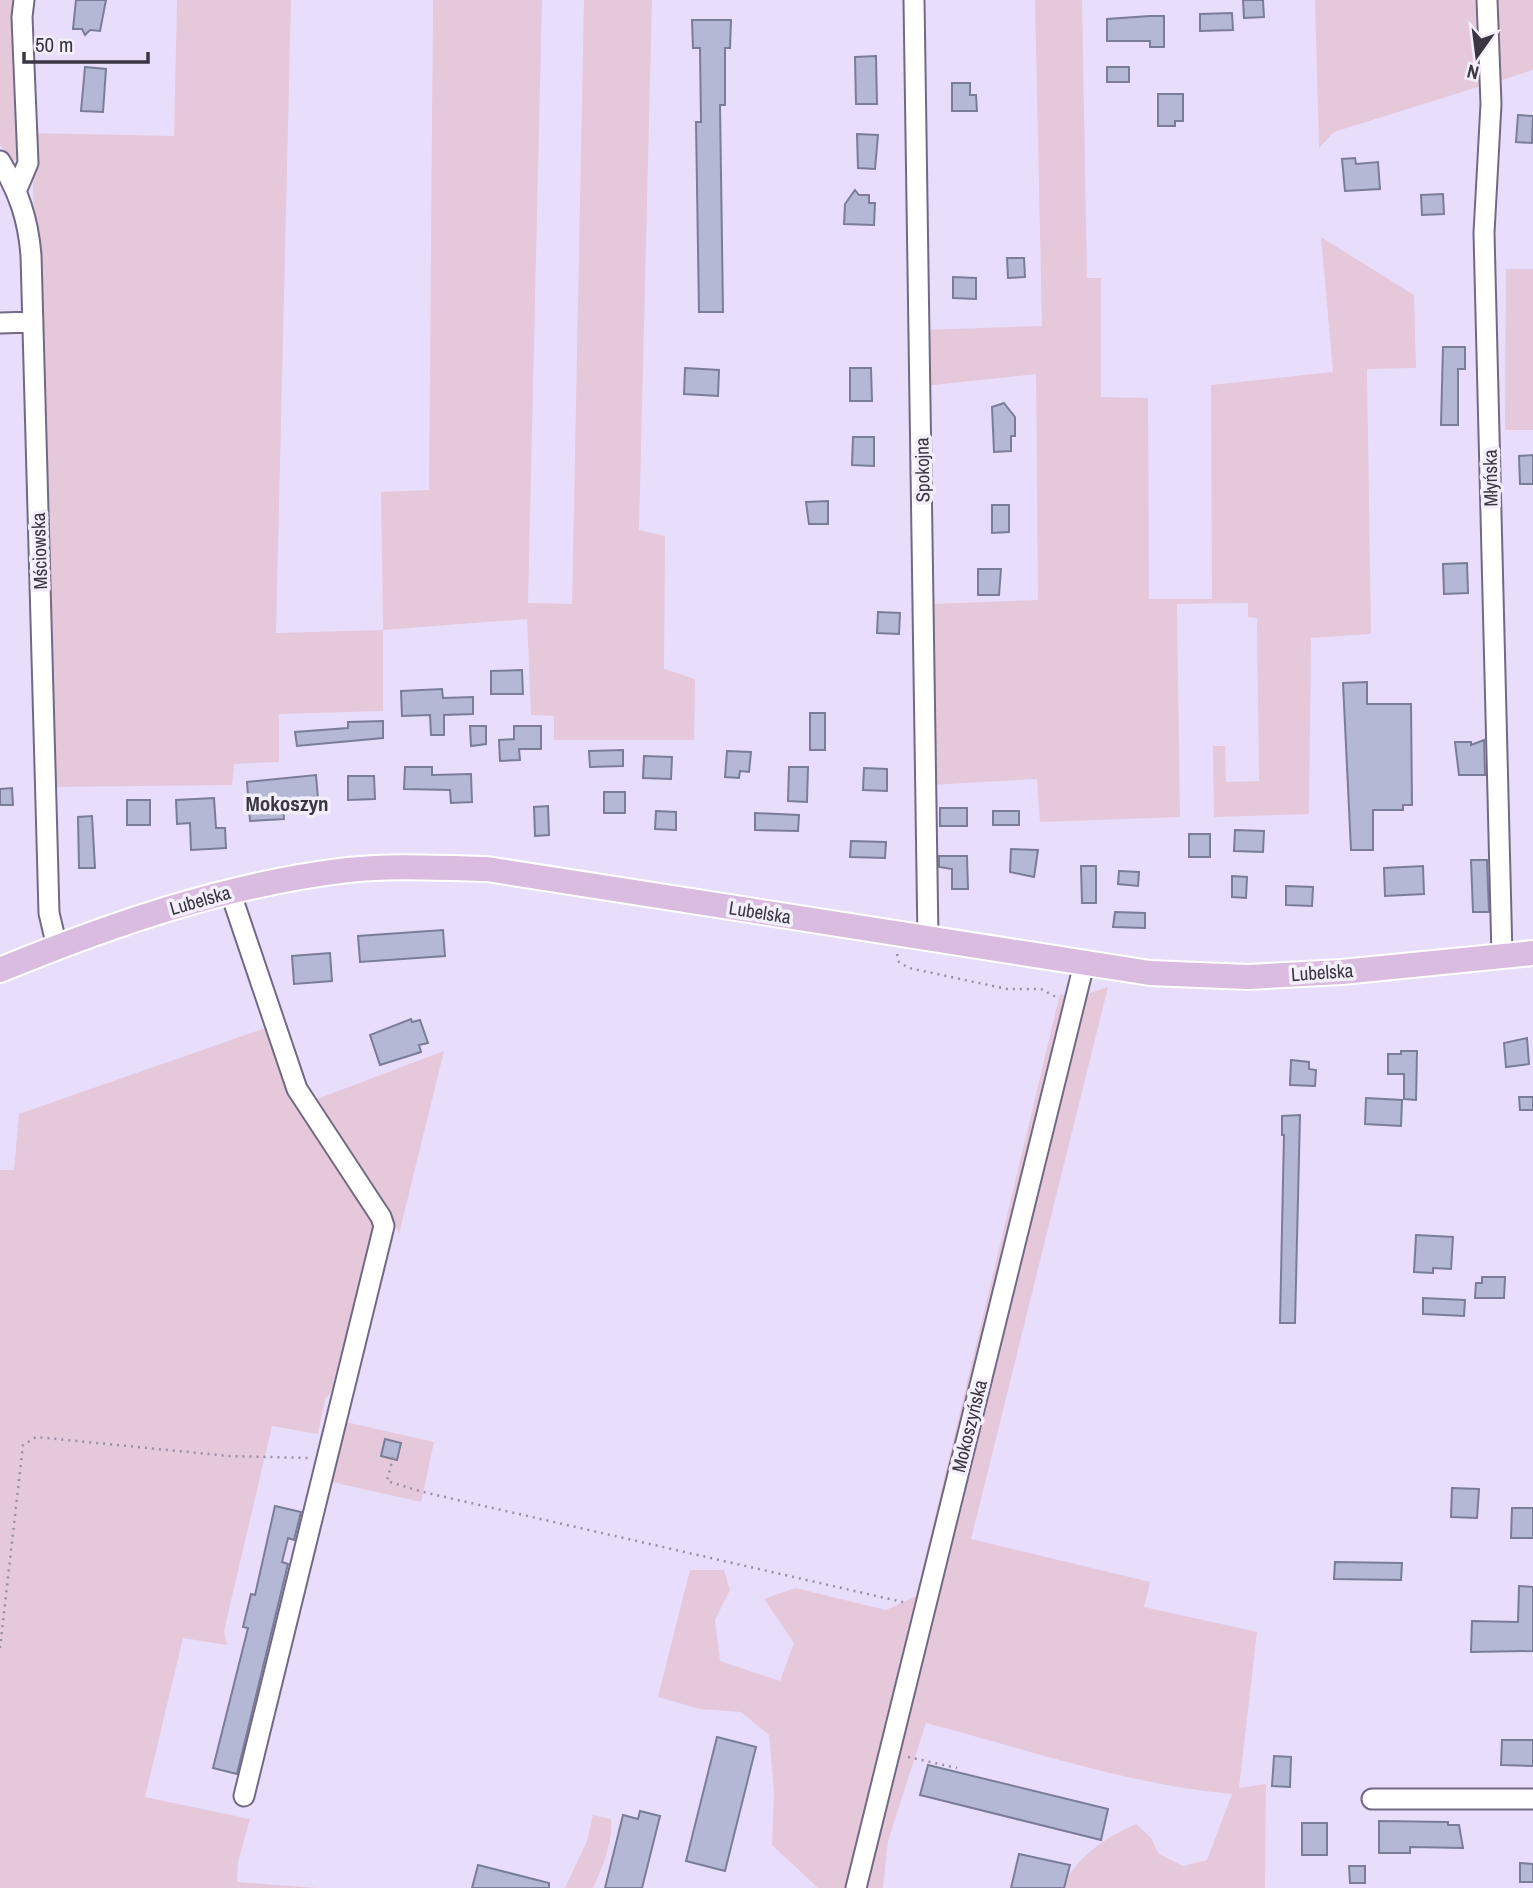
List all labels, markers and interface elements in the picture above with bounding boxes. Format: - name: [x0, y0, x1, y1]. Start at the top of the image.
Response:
- scale bar: [24, 21, 149, 65]
- north arrow: [1442, 21, 1512, 91]
- text: 50 m: [35, 30, 73, 59]
- text: N: [1464, 59, 1481, 86]
- street label: Spokojna: [908, 437, 936, 503]
- street label: Młyńska: [1476, 449, 1503, 507]
- street label: Mściowska: [25, 512, 53, 590]
- district label: Mokoszyn: [245, 789, 329, 818]
- street label: Lubelska: [166, 879, 234, 921]
- street label: Lubelska: [727, 894, 793, 930]
- street label: Lubelska: [1290, 957, 1354, 987]
- street label: Mokoszyńska: [945, 1377, 993, 1475]

